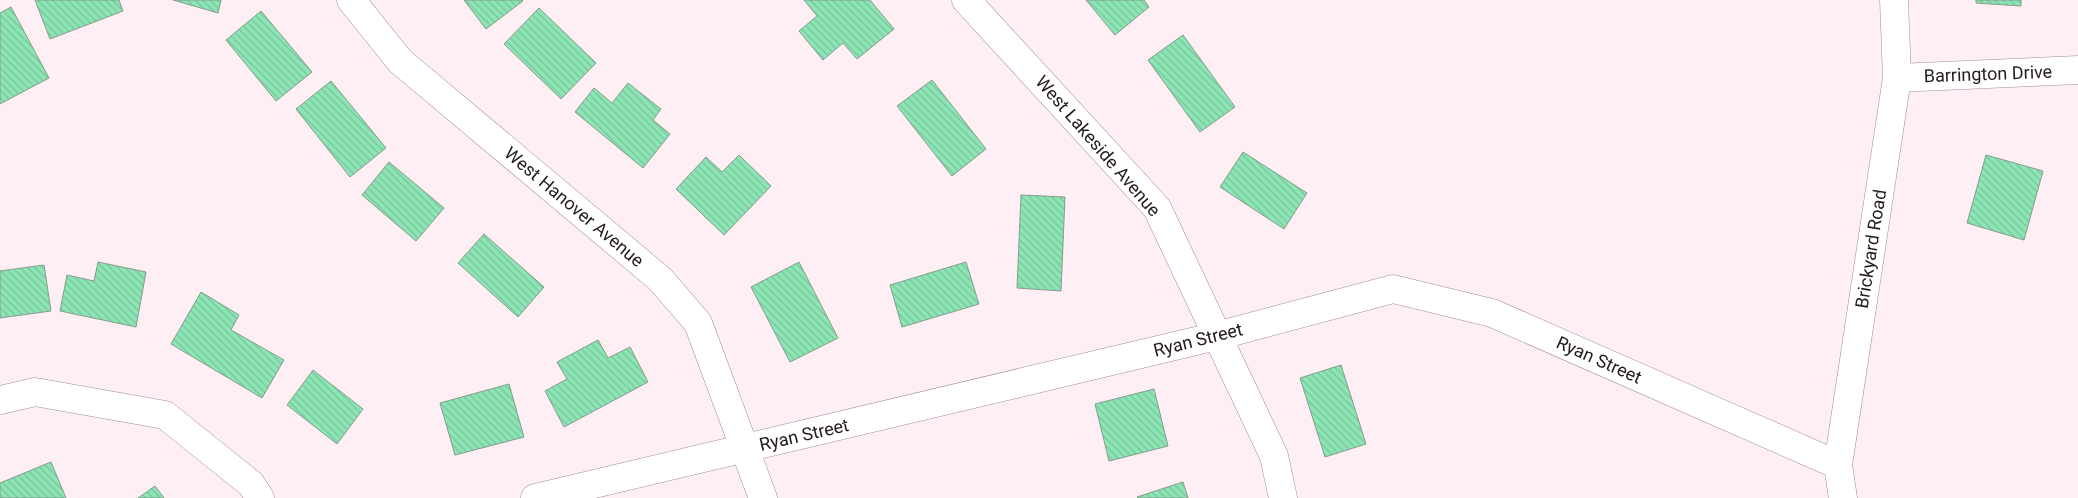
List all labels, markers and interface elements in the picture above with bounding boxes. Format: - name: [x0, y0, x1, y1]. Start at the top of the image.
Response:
- street label: Barrington Drive: [1923, 61, 2053, 86]
- street label: West Lakeside Avenue: [1032, 71, 1165, 220]
- street label: West Hanover Avenue: [500, 142, 648, 271]
- street label: Brickyard Road: [1851, 188, 1890, 310]
- street label: Ryan Street: [1151, 318, 1245, 361]
- street label: Ryan Street: [1553, 331, 1645, 388]
- street label: Ryan Street: [757, 414, 851, 455]

